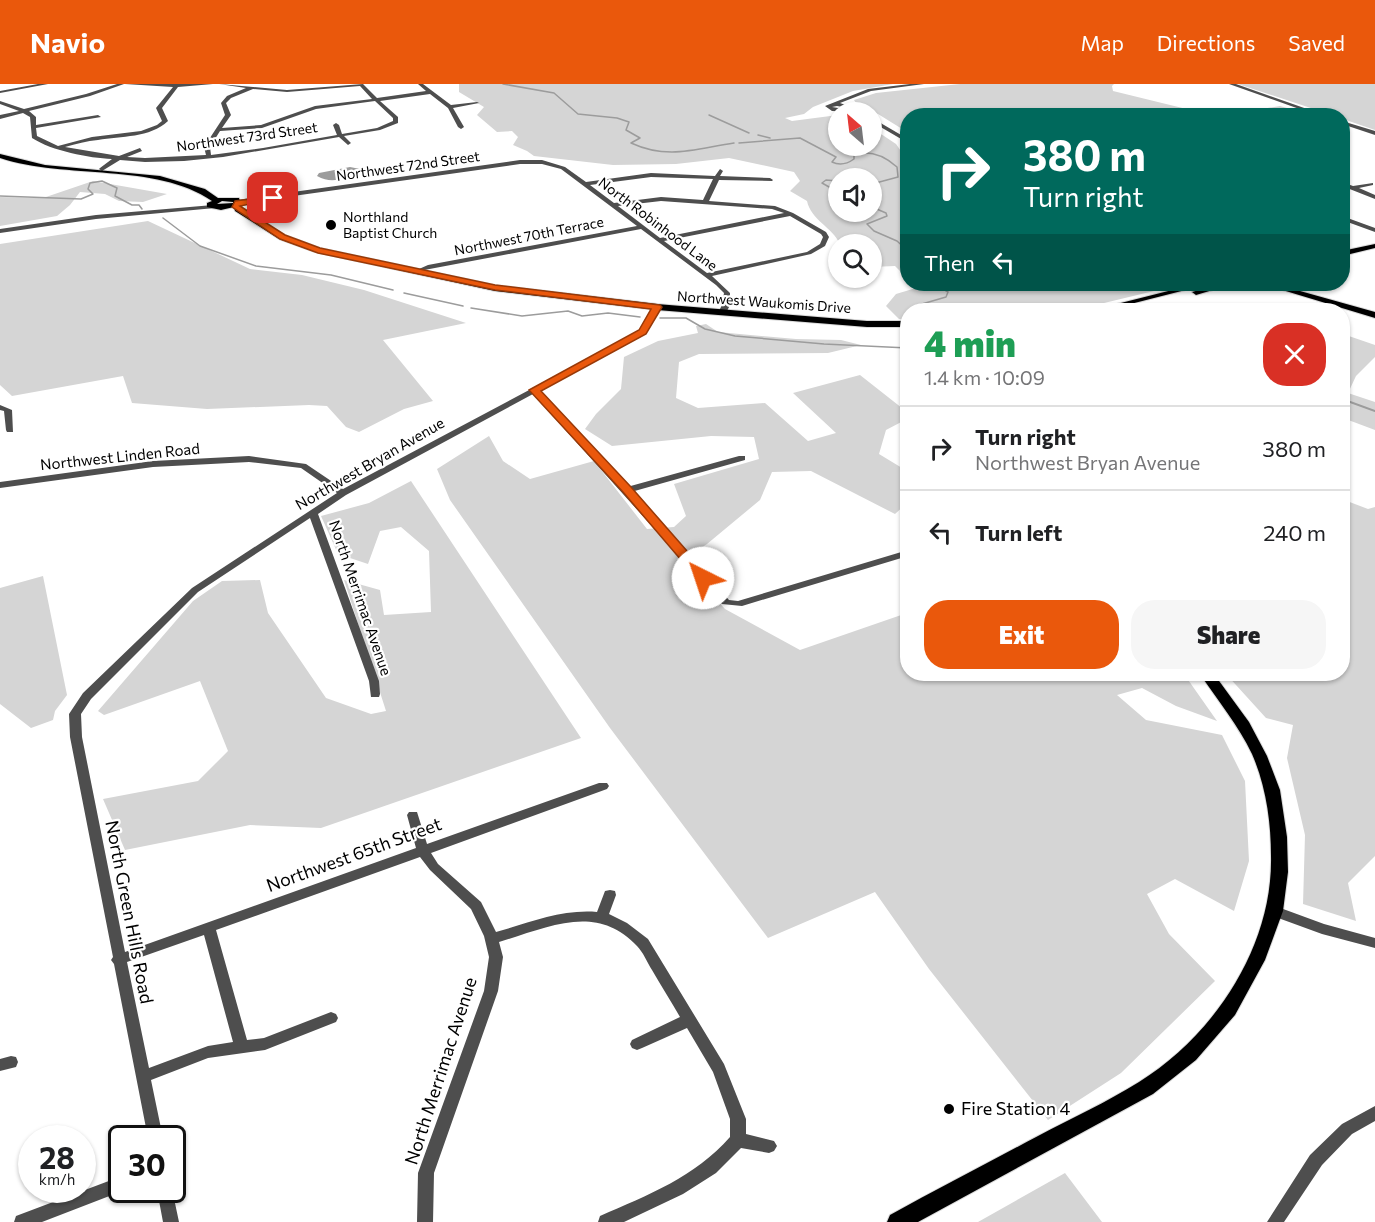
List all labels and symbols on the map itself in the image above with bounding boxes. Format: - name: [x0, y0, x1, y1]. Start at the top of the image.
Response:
- north arrow: [828, 102, 882, 156]
- street label: Northwest 73rd Street: [175, 118, 319, 155]
- street label: Northwest 72nd Street: [335, 147, 481, 184]
- pin: [247, 172, 298, 223]
- street label: North Robinhood Lane: [596, 173, 721, 274]
- place label: Northland Baptist Church: [343, 208, 437, 241]
- street label: Northwest 70th Terrace: [453, 213, 605, 258]
- marker: Northland Baptist Church: [324, 218, 338, 232]
- street label: Northwest Waukomis Drive: [677, 287, 852, 316]
- street label: Northwest Bryan Avenue: [292, 413, 447, 513]
- street label: Northwest Linden Road: [39, 439, 201, 473]
- street label: North Merrimac Avenue: [326, 518, 396, 678]
- position arrow: [671, 546, 735, 610]
- street label: Northwest 65th Street: [263, 812, 444, 896]
- street label: North Green Hills Road: [101, 818, 159, 1005]
- street label: North Merrimac Avenue: [399, 974, 481, 1167]
- place label: Fire Station 4: [961, 1097, 1070, 1119]
- marker: Fire Station 4: [942, 1102, 956, 1116]
- speed limit sign: 30: [108, 1125, 186, 1203]

